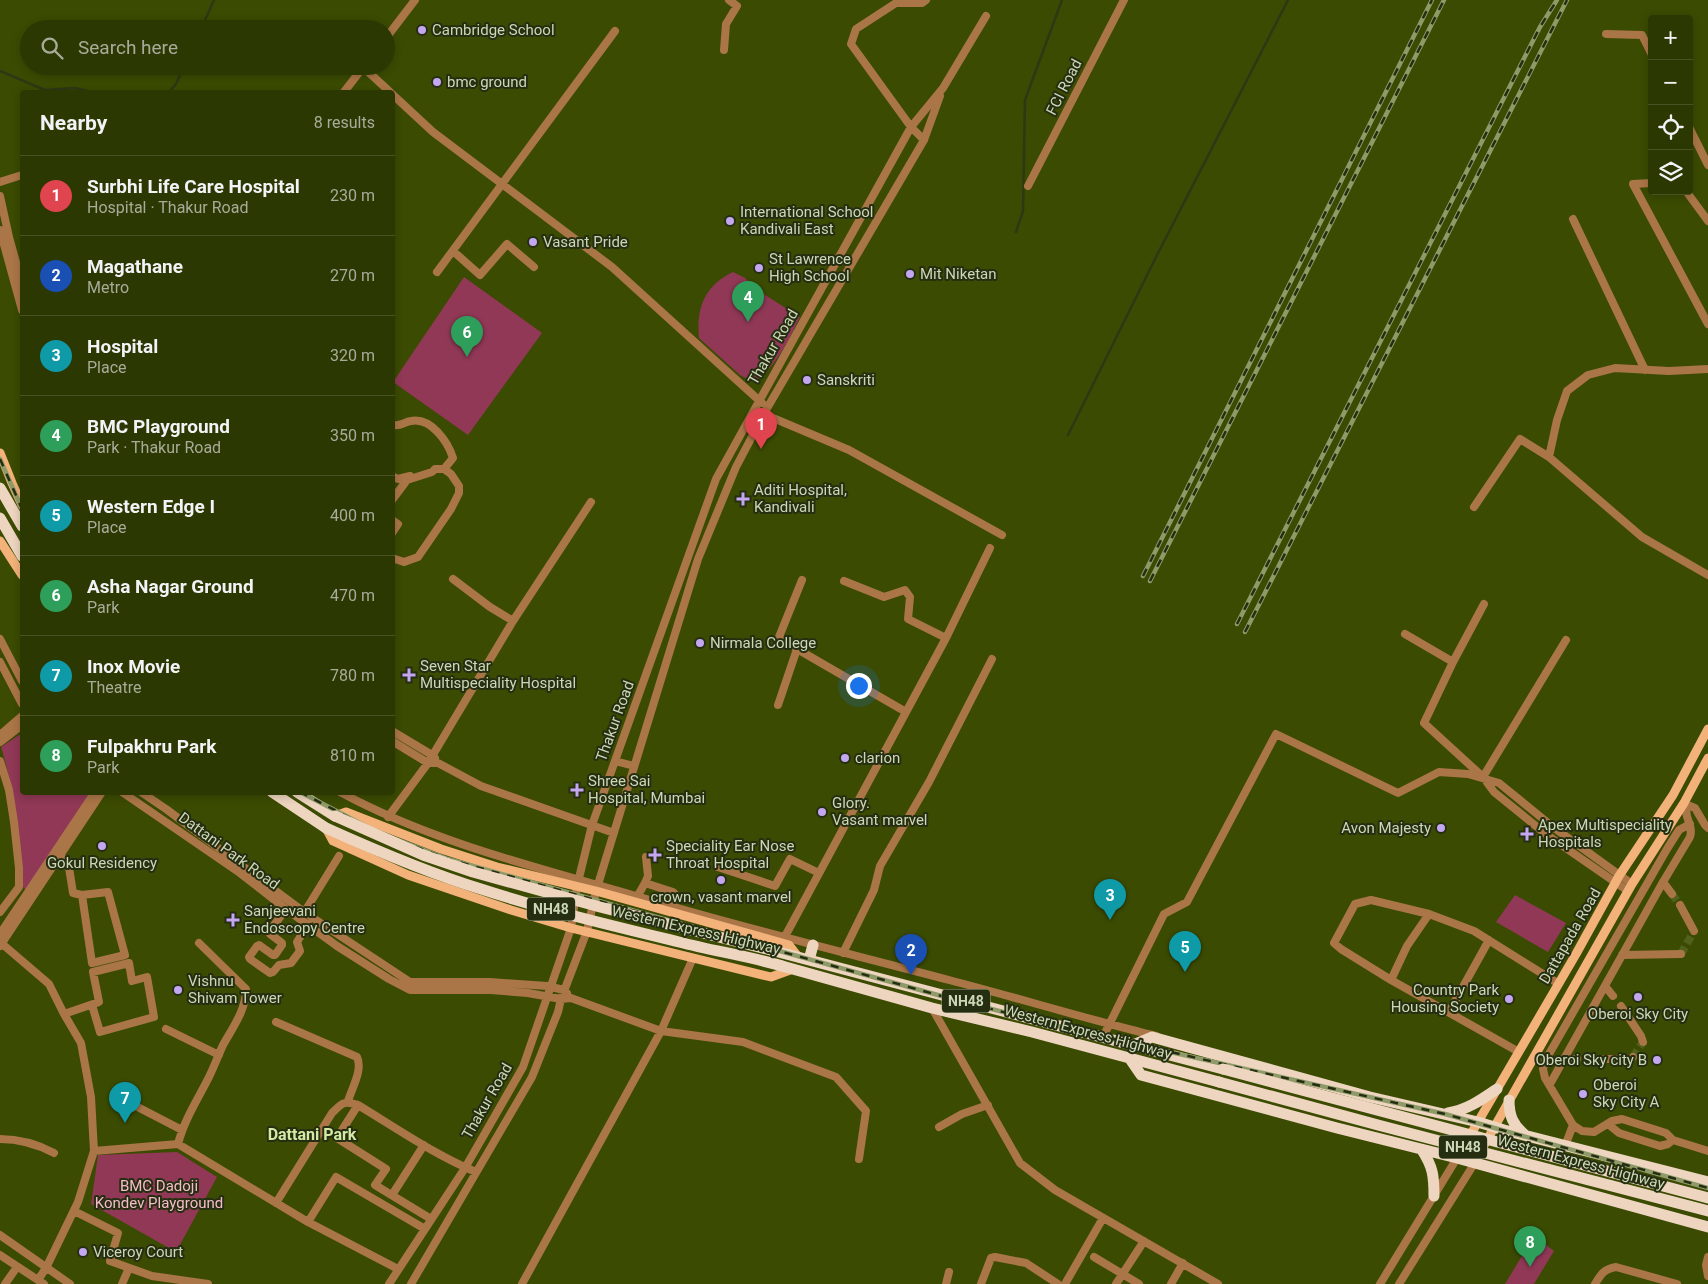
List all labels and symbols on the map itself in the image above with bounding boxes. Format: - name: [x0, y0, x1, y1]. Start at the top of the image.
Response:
- place label: Cambridge School: [432, 21, 555, 39]
- marker: Cambridge School: [416, 24, 428, 36]
- street label: FCI Road: [1042, 56, 1086, 118]
- place label: bmc ground: [447, 73, 527, 91]
- marker: bmc ground: [431, 76, 443, 88]
- place label: International School Kandivali East: [740, 203, 873, 238]
- marker: International School Kandivali East: [724, 215, 736, 227]
- place label: Vasant Pride: [543, 233, 628, 251]
- marker: Vasant Pride: [527, 236, 539, 248]
- place label: St Lawrence High School: [769, 250, 851, 285]
- marker: St Lawrence High School: [753, 262, 765, 274]
- place label: Mit Niketan: [920, 265, 996, 283]
- marker: Mit Niketan: [904, 268, 916, 280]
- pin: 4: [732, 281, 764, 322]
- street label: Thakur Road: [744, 306, 802, 388]
- pin: 6: [451, 316, 483, 357]
- place label: Sanskriti: [817, 371, 875, 389]
- marker: Sanskriti: [801, 374, 813, 386]
- pin: 1: [745, 408, 777, 449]
- place label: Aditi Hospital, Kandivali: [754, 481, 847, 516]
- marker: Aditi Hospital, Kandivali: [736, 492, 750, 506]
- place label: Nirmala College: [710, 634, 816, 652]
- marker: Nirmala College: [694, 637, 706, 649]
- place label: Seven Star Multispeciality Hospital: [420, 657, 576, 692]
- marker: Seven Star Multispeciality Hospital: [402, 668, 416, 682]
- your location: [846, 673, 872, 699]
- street label: Thakur Road: [592, 678, 638, 764]
- place label: clarion: [855, 749, 900, 767]
- marker: clarion: [839, 752, 851, 764]
- place label: Shree Sai Hospital, Mumbai: [588, 772, 705, 807]
- marker: Shree Sai Hospital, Mumbai: [570, 783, 584, 797]
- place label: Glory. Vasant marvel: [832, 794, 928, 829]
- marker: Glory. Vasant marvel: [816, 806, 828, 818]
- street label: Dattani Park Road: [175, 808, 283, 894]
- place label: Apex Multispeciality Hospitals: [1538, 816, 1672, 851]
- place label: Avon Majesty: [1341, 819, 1431, 837]
- marker: Avon Majesty: [1435, 822, 1447, 834]
- marker: Apex Multispeciality Hospitals: [1520, 827, 1534, 841]
- place label: Speciality Ear Nose Throat Hospital: [666, 837, 794, 872]
- marker: Gokul Residency: [96, 840, 108, 852]
- marker: Speciality Ear Nose Throat Hospital: [648, 848, 662, 862]
- place label: Gokul Residency: [47, 854, 157, 872]
- marker: crown, vasant marvel: [715, 874, 727, 886]
- pin: 3: [1094, 879, 1126, 920]
- street label: Dattapada Road: [1535, 885, 1605, 987]
- place label: crown, vasant marvel: [651, 888, 792, 906]
- road number: NH48: [527, 898, 575, 921]
- place label: Sanjeevani Endoscopy Centre: [244, 902, 365, 937]
- street label: Western Express Highway: [610, 902, 782, 958]
- marker: Sanjeevani Endoscopy Centre: [226, 913, 240, 927]
- pin: 5: [1169, 931, 1201, 972]
- pin: 2: [895, 934, 927, 975]
- place label: Vishnu Shivam Tower: [188, 972, 282, 1007]
- place label: Country Park Housing Society: [1391, 981, 1499, 1016]
- marker: Vishnu Shivam Tower: [172, 984, 184, 996]
- road number: NH48: [942, 989, 990, 1012]
- marker: Oberoi Sky City: [1632, 991, 1644, 1003]
- marker: Country Park Housing Society: [1503, 993, 1515, 1005]
- street label: Western Express Highway: [1002, 1001, 1174, 1063]
- place label: Oberoi Sky City: [1588, 1005, 1688, 1023]
- place label: Oberoi Sky city B: [1536, 1051, 1647, 1069]
- marker: Oberoi Sky city B: [1651, 1054, 1663, 1066]
- street label: Thakur Road: [458, 1060, 516, 1142]
- place label: Oberoi Sky City A: [1593, 1076, 1659, 1111]
- pin: 7: [109, 1082, 141, 1123]
- marker: Oberoi Sky City A: [1577, 1088, 1589, 1100]
- district label: Dattani Park: [268, 1125, 357, 1144]
- street label: Western Express Highway: [1495, 1131, 1667, 1193]
- road number: NH48: [1439, 1136, 1487, 1158]
- park label: BMC Dadoji Kondev Playground: [95, 1177, 223, 1212]
- pin: 8: [1514, 1226, 1546, 1267]
- place label: Viceroy Court: [93, 1243, 183, 1261]
- marker: Viceroy Court: [77, 1246, 89, 1258]

